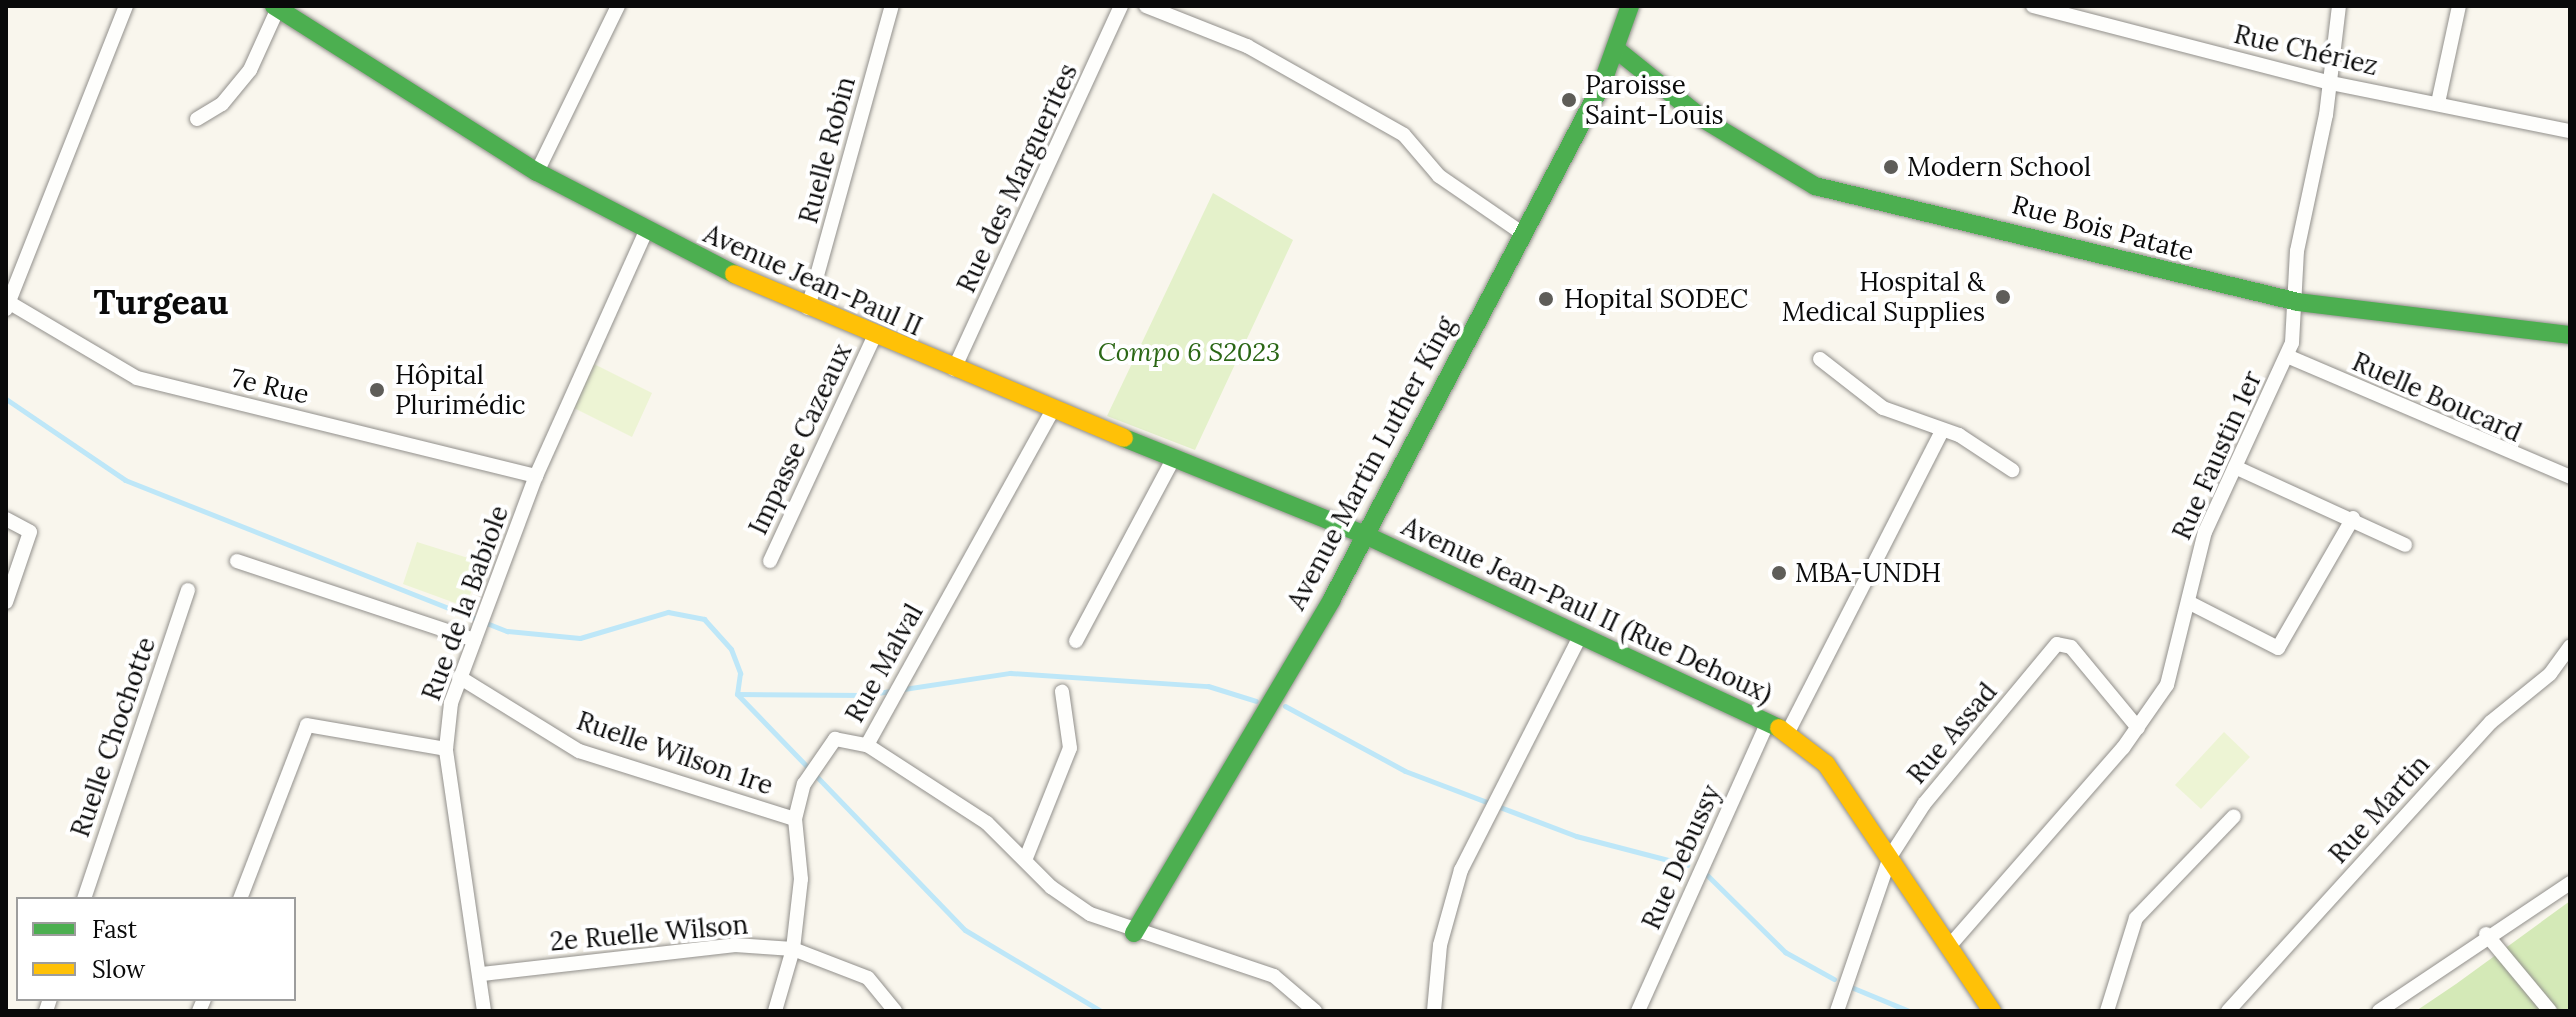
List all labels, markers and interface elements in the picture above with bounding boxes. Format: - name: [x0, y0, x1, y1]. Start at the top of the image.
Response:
- street label: Rue Chériez: [2231, 18, 2381, 82]
- street label: Rue des Marguerites: [950, 59, 1084, 297]
- place label: Paroisse Saint-Louis: [1585, 69, 1723, 130]
- street label: Ruelle Robin: [792, 73, 862, 227]
- marker: Paroisse Saint-Louis: [1560, 91, 1578, 109]
- place label: Modern School: [1907, 151, 2091, 183]
- marker: Modern School: [1882, 158, 1900, 176]
- street label: Rue Bois Patate: [2009, 189, 2197, 267]
- street label: Avenue Jean-Paul II: [699, 218, 927, 342]
- place label: Hospital & Medical Supplies: [1782, 266, 1985, 328]
- district label: Turgeau: [93, 282, 229, 322]
- place label: Hopital SODEC: [1564, 283, 1748, 315]
- marker: Hospital & Medical Supplies: [1992, 286, 2014, 308]
- marker: Hopital SODEC: [1535, 288, 1557, 310]
- street label: Avenue Martin Luther King: [1280, 311, 1462, 615]
- park label: Compo 6 S2023: [1098, 336, 1280, 368]
- street label: Impasse Cazeaux: [742, 339, 858, 539]
- street label: Ruelle Boucard: [2348, 346, 2526, 448]
- place label: Hôpital Plurimédic: [395, 359, 526, 420]
- street label: 7e Rue: [228, 362, 312, 410]
- street label: Rue Faustin 1er: [2166, 366, 2268, 544]
- marker: Hôpital Plurimédic: [366, 379, 388, 401]
- street label: Rue de la Babiole: [415, 501, 515, 705]
- street label: Avenue Jean-Paul II (Rue Dehoux): [1397, 510, 1777, 710]
- place label: MBA-UNDH: [1795, 557, 1941, 589]
- marker: MBA-UNDH: [1770, 564, 1788, 582]
- street label: Rue Malval: [839, 598, 929, 728]
- street label: Ruelle Chochotte: [64, 633, 162, 841]
- street label: Rue Assad: [1901, 676, 2003, 790]
- street label: Ruelle Wilson 1re: [573, 705, 777, 801]
- street label: Rue Martin: [2322, 749, 2436, 869]
- street label: Rue Debussy: [1635, 780, 1727, 934]
- legend: [16, 897, 296, 1001]
- street label: 2e Ruelle Wilson: [549, 909, 749, 957]
- text: Fast: [92, 914, 137, 945]
- text: Slow: [92, 954, 145, 985]

